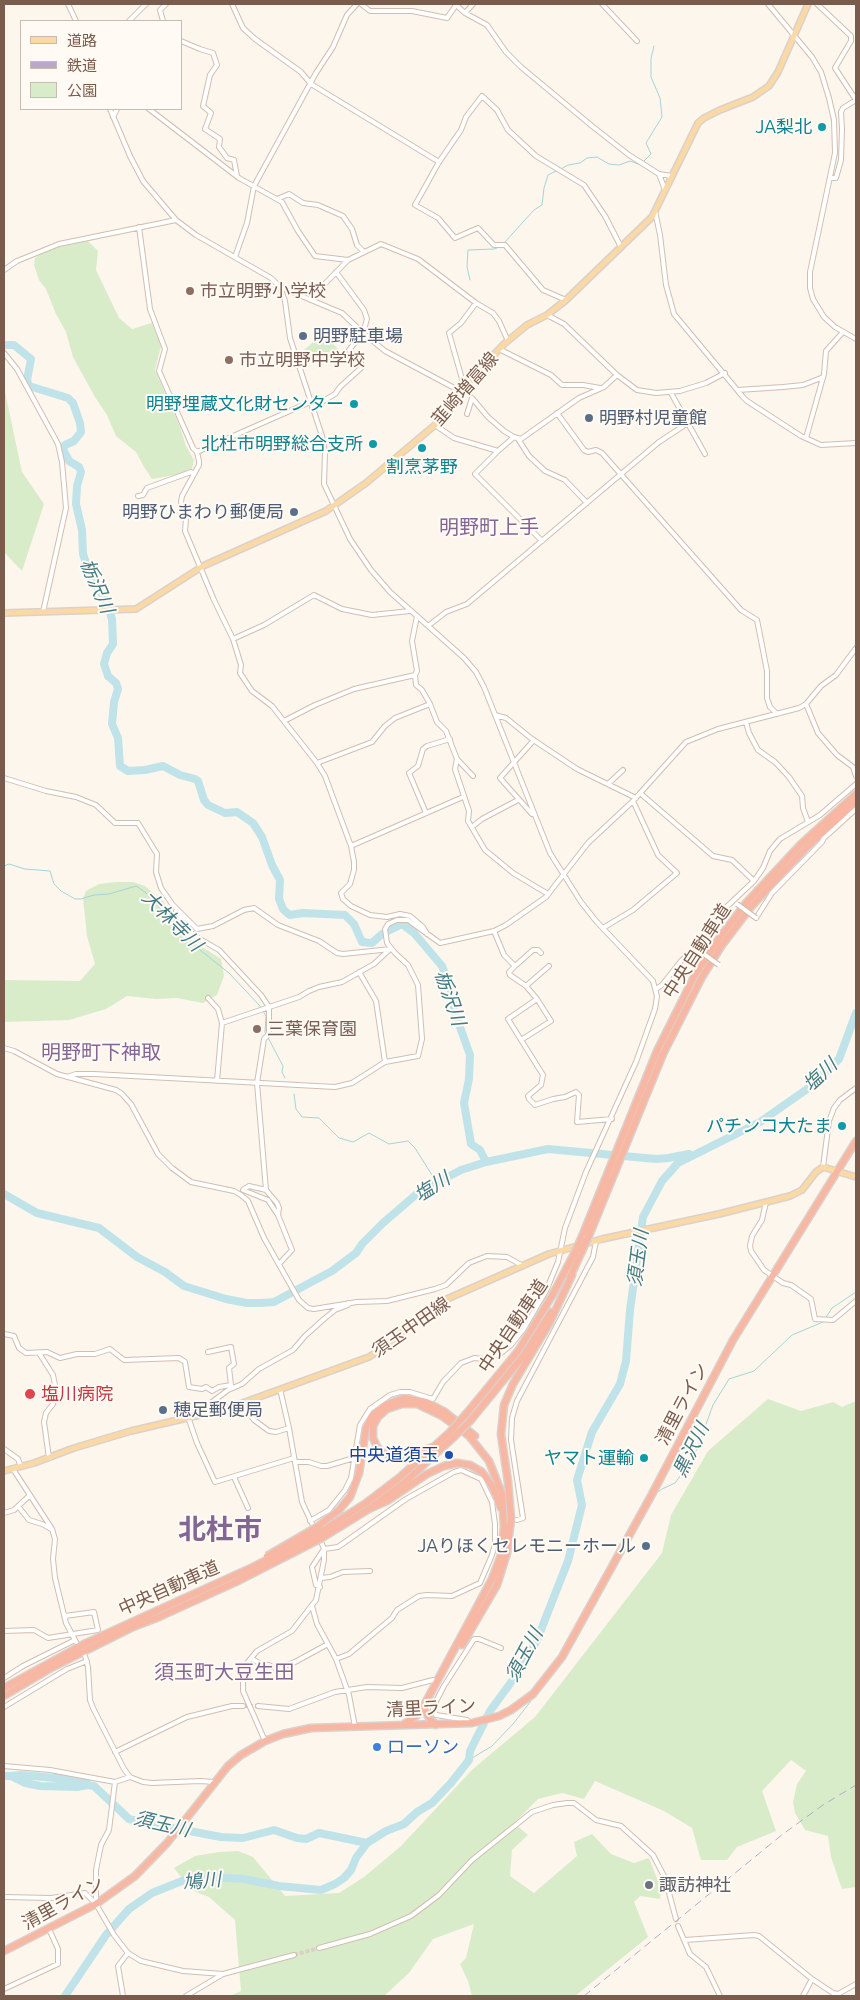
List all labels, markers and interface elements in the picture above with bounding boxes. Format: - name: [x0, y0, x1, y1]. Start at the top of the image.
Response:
- legend: [20, 20, 182, 110]
- text: 道路: [67, 32, 97, 49]
- text: 鉄道: [67, 57, 97, 74]
- text: 公園: [67, 82, 97, 99]
- place label: JA梨北: [755, 116, 812, 138]
- marker: JA梨北: [816, 121, 828, 133]
- place label: 市立明野小学校: [200, 280, 326, 302]
- marker: 市立明野小学校: [184, 285, 196, 297]
- place label: 明野駐車場: [313, 325, 403, 347]
- marker: 明野駐車場: [297, 330, 309, 342]
- street label: 韮崎増富線: [427, 348, 503, 430]
- place label: 市立明野中学校: [239, 349, 365, 371]
- marker: 市立明野中学校: [223, 354, 235, 366]
- place label: 明野埋蔵文化財センター: [146, 393, 344, 415]
- marker: 明野埋蔵文化財センター: [348, 398, 360, 410]
- place label: 明野村児童館: [599, 407, 707, 429]
- marker: 明野村児童館: [583, 412, 595, 424]
- place label: 北杜市明野総合支所: [201, 433, 363, 455]
- marker: 北杜市明野総合支所: [367, 438, 379, 450]
- marker: 割烹茅野: [416, 442, 428, 454]
- place label: 割烹茅野: [386, 456, 458, 478]
- place label: 明野ひまわり郵便局: [122, 501, 284, 523]
- marker: 明野ひまわり郵便局: [288, 506, 300, 518]
- district label: 明野町上手: [439, 515, 539, 539]
- water label: 栃沢川: [75, 555, 119, 617]
- water label: 大林寺川: [137, 886, 207, 956]
- street label: 中央自動車道: [659, 900, 735, 1002]
- water label: 栃沢川: [430, 967, 470, 1029]
- place label: 三葉保育園: [267, 1018, 357, 1040]
- marker: 三葉保育園: [251, 1023, 263, 1035]
- district label: 明野町下神取: [41, 1040, 161, 1064]
- water label: 塩川: [798, 1054, 842, 1096]
- place label: パチンコ大たま: [706, 1115, 832, 1137]
- marker: パチンコ大たま: [836, 1120, 848, 1132]
- water label: 塩川: [410, 1167, 454, 1207]
- water label: 須玉川: [623, 1228, 653, 1288]
- street label: 中央自動車道: [474, 1275, 552, 1377]
- street label: 須玉中田線: [368, 1292, 454, 1362]
- street label: 清里ライン: [651, 1359, 713, 1449]
- place label: 塩川病院: [41, 1383, 113, 1405]
- marker: 塩川病院: [23, 1387, 37, 1401]
- place label: 穂足郵便局: [173, 1399, 263, 1421]
- marker: 穂足郵便局: [157, 1404, 169, 1416]
- water label: 黒沢川: [668, 1419, 714, 1481]
- place label: 中央道須玉: [349, 1444, 439, 1466]
- place label: ヤマト運輸: [544, 1447, 634, 1469]
- marker: 中央道須玉: [443, 1449, 455, 1461]
- marker: ヤマト運輸: [638, 1452, 650, 1464]
- district label: 北杜市: [178, 1513, 262, 1547]
- place label: JAりほくセレモニーホール: [417, 1535, 636, 1557]
- marker: JAりほくセレモニーホール: [640, 1540, 652, 1552]
- street label: 中央自動車道: [115, 1556, 223, 1620]
- water label: 須玉川: [501, 1624, 547, 1686]
- district label: 須玉町大豆生田: [154, 1660, 294, 1684]
- street label: 清里ライン: [385, 1695, 477, 1721]
- place label: ローソン: [387, 1736, 459, 1758]
- marker: ローソン: [371, 1741, 383, 1753]
- water label: 須玉川: [132, 1806, 192, 1842]
- water label: 鳩川: [182, 1868, 222, 1894]
- street label: 清里ライン: [18, 1872, 108, 1934]
- place label: 諏訪神社: [659, 1874, 731, 1896]
- marker: 諏訪神社: [643, 1879, 655, 1891]

